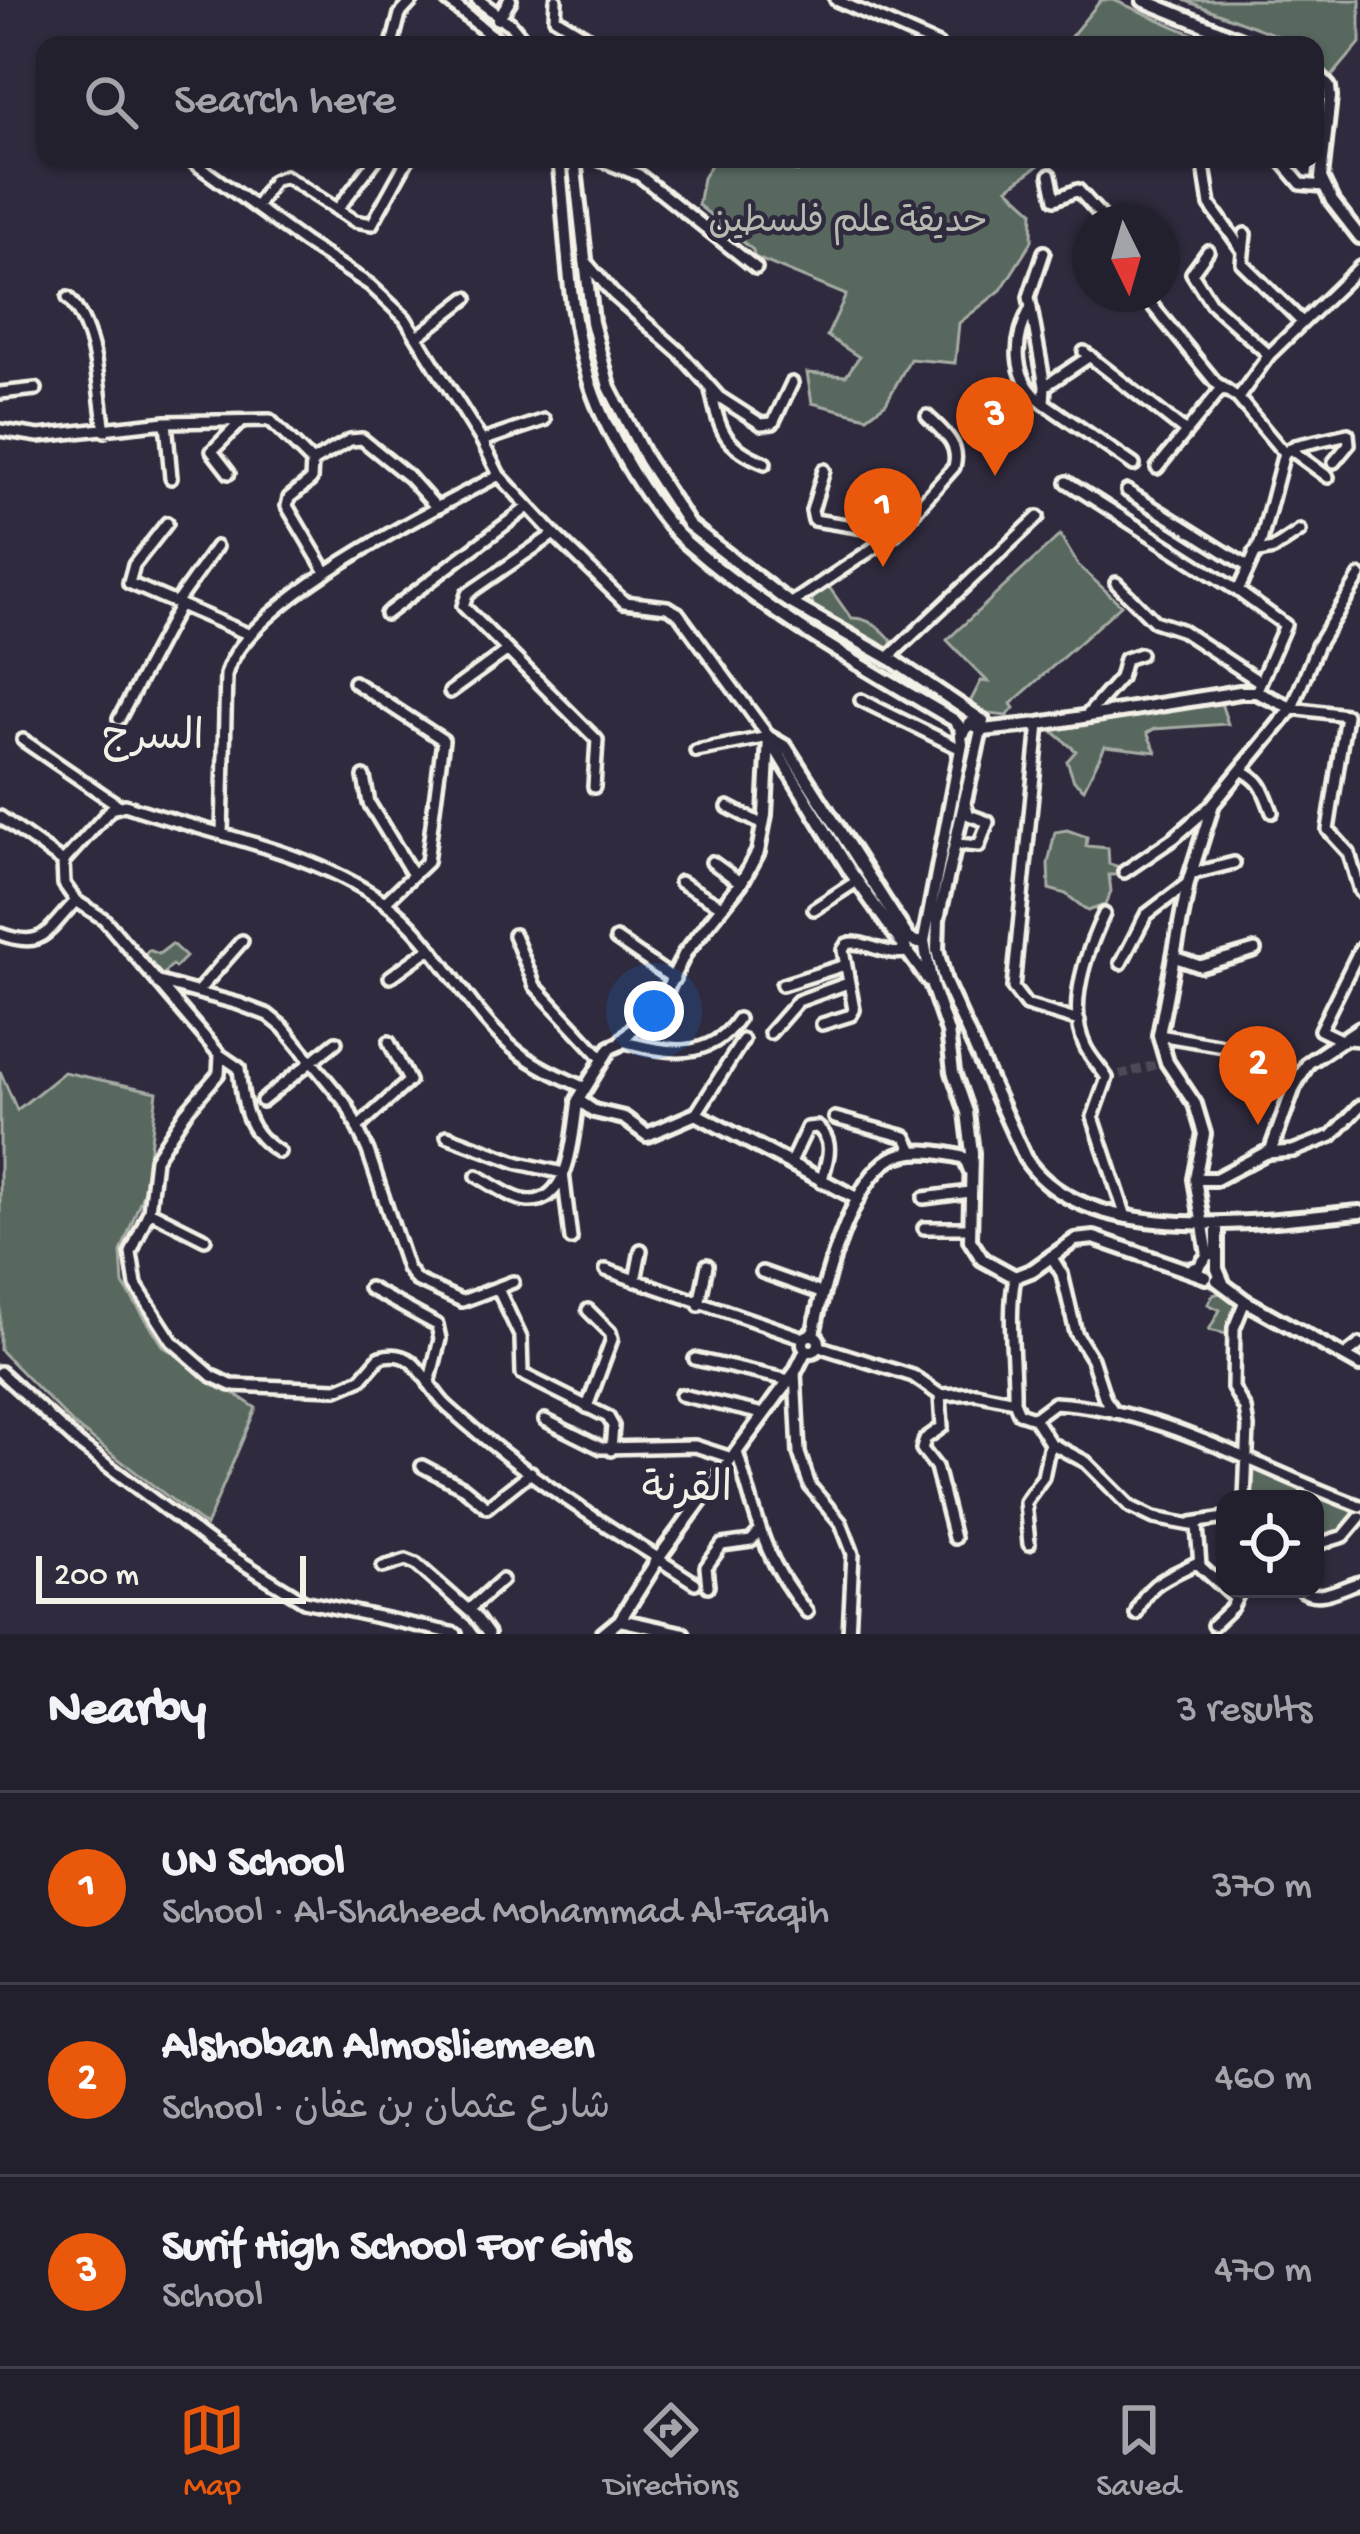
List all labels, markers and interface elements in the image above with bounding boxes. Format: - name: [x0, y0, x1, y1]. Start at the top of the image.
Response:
- search box: [36, 36, 1324, 168]
- icon: search: [78, 69, 144, 135]
- text: Search here: [174, 76, 396, 129]
- park label: حديقة علم فلسطين: [708, 203, 988, 246]
- north arrow: [1072, 204, 1180, 312]
- pin: 3: [956, 377, 1034, 476]
- pin: 1: [844, 468, 922, 567]
- district label: السرج: [102, 715, 204, 765]
- your location: [624, 981, 684, 1041]
- pin: 2: [1219, 1026, 1297, 1125]
- district label: القرنة: [642, 1467, 732, 1517]
- map controls: [1216, 1490, 1324, 1598]
- button: locate: [1216, 1490, 1324, 1598]
- scale bar: [36, 1550, 306, 1603]
- text: 200 m: [54, 1558, 139, 1596]
- text: Nearby: [48, 1682, 206, 1742]
- text: 3 results: [1177, 1689, 1312, 1735]
- text: UN School: [162, 1838, 345, 1891]
- text: 1: [79, 1865, 95, 1911]
- text: 370 m: [1212, 1865, 1312, 1911]
- text: School · Al-Shaheed Mohammad Al-Faqih: [162, 1891, 829, 1937]
- text: Alshoban Almosliemeen: [162, 2021, 594, 2074]
- text: 2: [77, 2057, 97, 2103]
- text: 460 m: [1215, 2057, 1312, 2103]
- text: School · شارع عثمان بن عفان: [162, 2087, 610, 2133]
- text: Surif High School For Girls: [162, 2222, 631, 2275]
- text: 3: [77, 2249, 97, 2295]
- text: 470 m: [1214, 2249, 1312, 2295]
- text: School: [162, 2275, 263, 2321]
- tab: Map: [179, 2397, 245, 2507]
- tab: Directions: [604, 2397, 738, 2507]
- tab: Saved: [1096, 2397, 1181, 2507]

